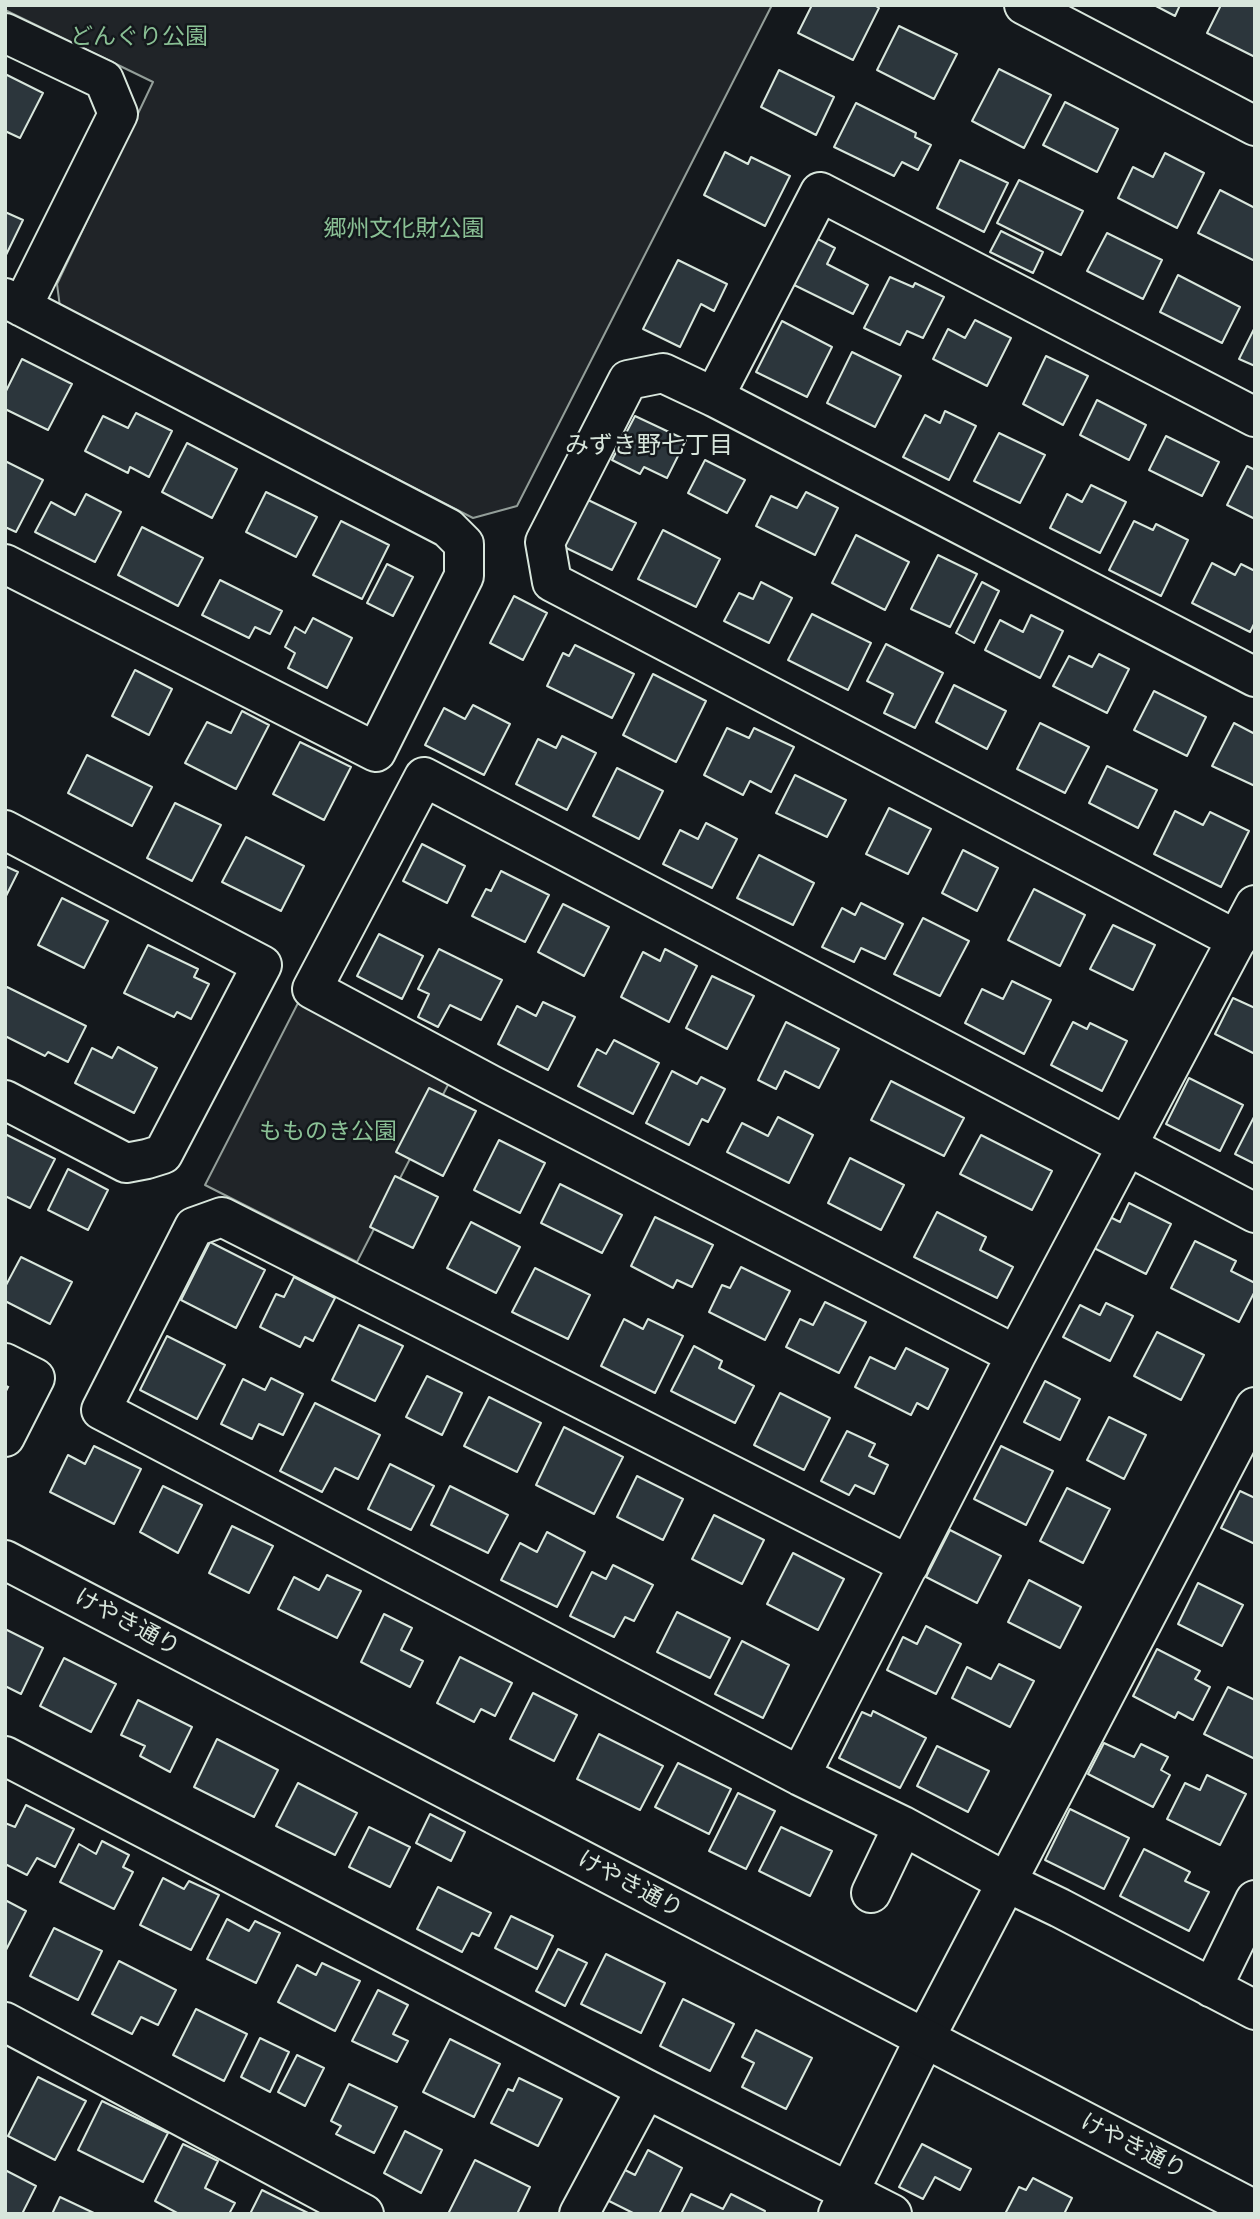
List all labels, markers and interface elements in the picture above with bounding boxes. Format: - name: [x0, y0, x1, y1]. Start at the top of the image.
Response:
- park label: どんぐり公園: [70, 24, 208, 52]
- park label: 郷州文化財公園: [324, 216, 484, 244]
- district label: みずき野七丁目: [565, 432, 733, 460]
- park label: もものき公園: [259, 1119, 397, 1147]
- street label: けやき通り: [70, 1584, 184, 1662]
- street label: けやき通り: [573, 1846, 687, 1924]
- street label: けやき通り: [1076, 2109, 1190, 2185]

